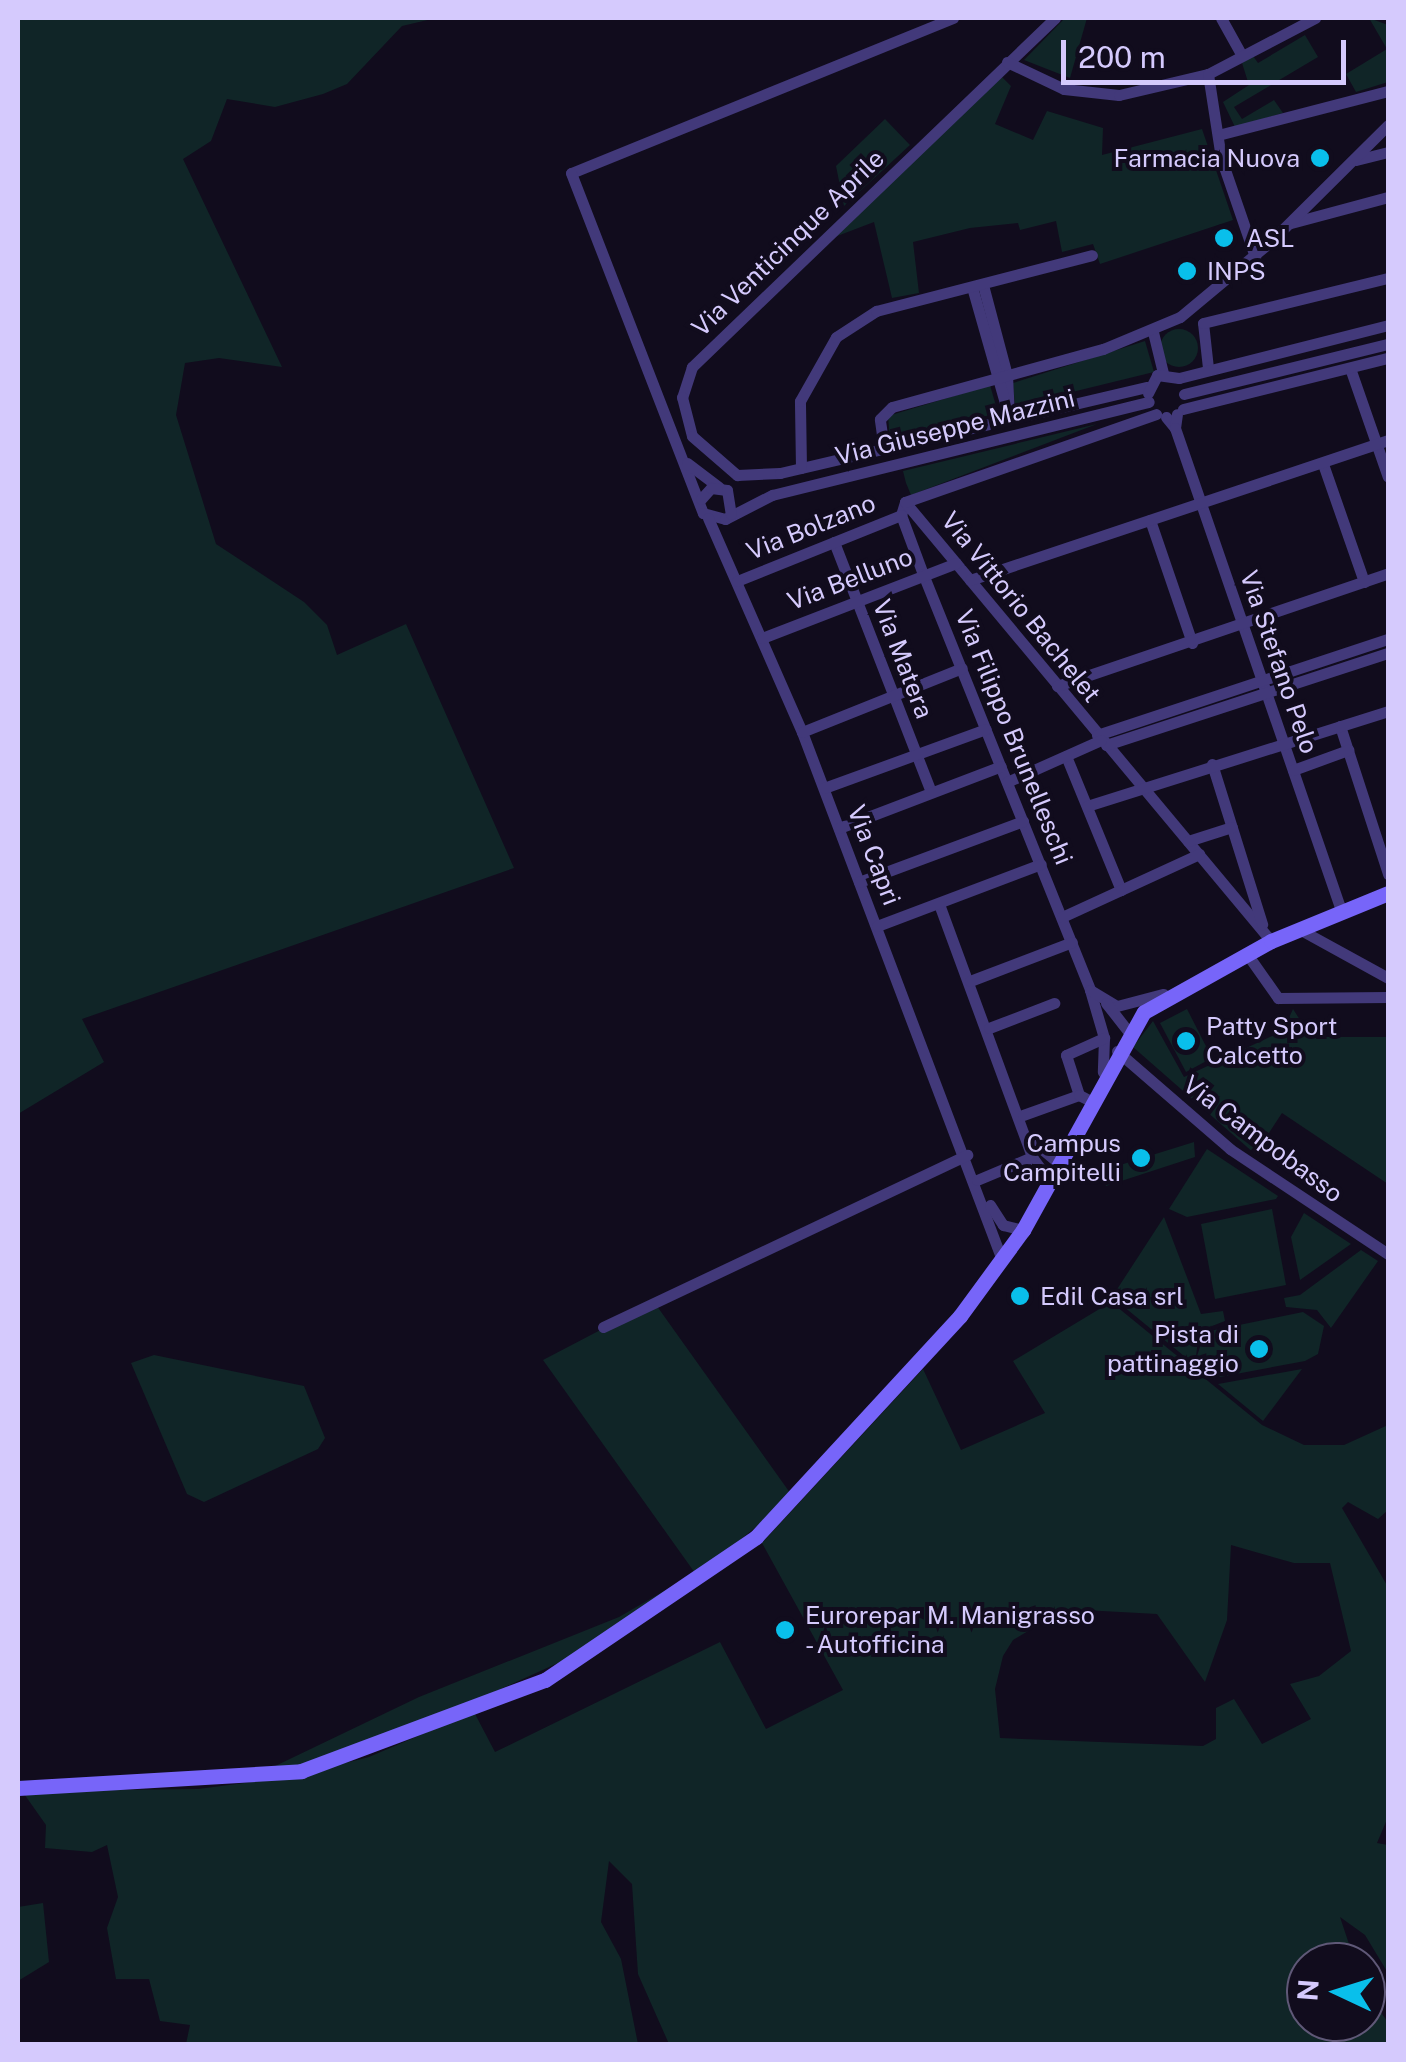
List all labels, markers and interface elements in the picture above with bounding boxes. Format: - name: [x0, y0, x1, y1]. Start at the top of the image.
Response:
- scale bar: [1066, 20, 1351, 82]
- text: 200 m: [1078, 39, 1166, 75]
- street label: Via Venticinque Aprile: [685, 143, 891, 343]
- place label: Farmacia Nuova: [1113, 143, 1300, 173]
- marker: Farmacia Nuova: [1309, 147, 1331, 169]
- place label: ASL: [1246, 223, 1294, 253]
- marker: ASL: [1211, 225, 1237, 251]
- place label: INPS: [1207, 256, 1266, 286]
- marker: INPS: [1176, 260, 1198, 282]
- street label: Via Giuseppe Mazzini: [832, 383, 1078, 471]
- street label: Via Bolzano: [742, 488, 880, 566]
- street label: Via Vittorio Bachelet: [935, 505, 1107, 709]
- street label: Via Belluno: [783, 541, 917, 617]
- street label: Via Stefano Pelo: [1234, 567, 1324, 757]
- street label: Via Matera: [867, 595, 939, 723]
- street label: Via Filippo Brunelleschi: [949, 605, 1079, 869]
- street label: Via Capri: [841, 801, 907, 909]
- place label: Patty Sport Calcetto: [1206, 1012, 1338, 1071]
- marker: Patty Sport Calcetto: [1175, 1030, 1197, 1052]
- street label: Via Campobasso: [1177, 1069, 1349, 1209]
- place label: Campus Campitelli: [1003, 1129, 1121, 1188]
- marker: Campus Campitelli: [1130, 1147, 1152, 1169]
- place label: Edil Casa srl: [1040, 1281, 1184, 1311]
- marker: Edil Casa srl: [1009, 1285, 1031, 1307]
- place label: Pista di pattinaggio: [1107, 1320, 1239, 1379]
- marker: Pista di pattinaggio: [1248, 1338, 1270, 1360]
- place label: Eurorepar M. Manigrasso - Autofficina: [805, 1601, 1095, 1660]
- marker: Eurorepar M. Manigrasso - Autofficina: [774, 1619, 796, 1641]
- north arrow: [1286, 1942, 1386, 2042]
- text: N: [1290, 1978, 1325, 2002]

